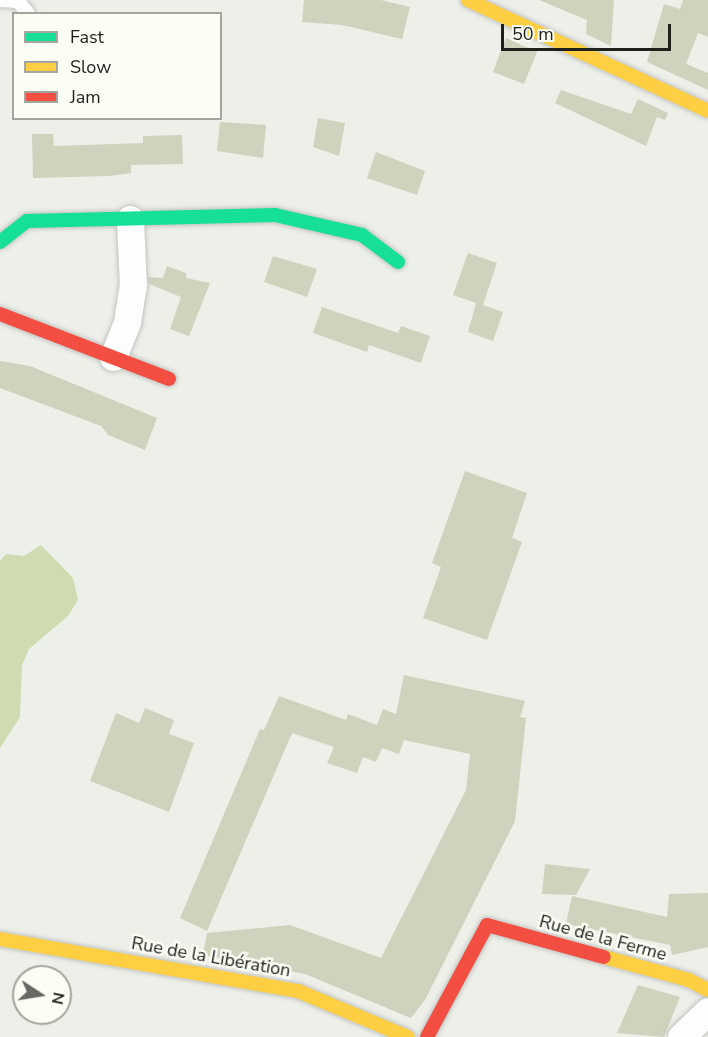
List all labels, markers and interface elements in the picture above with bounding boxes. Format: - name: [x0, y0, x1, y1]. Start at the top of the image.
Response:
- legend: [12, 12, 222, 120]
- scale bar: [504, 12, 674, 50]
- text: 50 m: [512, 22, 554, 46]
- text: Fast: [70, 25, 104, 49]
- text: Slow: [70, 55, 111, 79]
- text: Jam: [70, 85, 101, 109]
- street label: Rue de la Ferme: [537, 911, 669, 965]
- street label: Rue de la Libération: [130, 932, 292, 982]
- north arrow: [12, 965, 72, 1025]
- text: N: [46, 990, 70, 1006]

